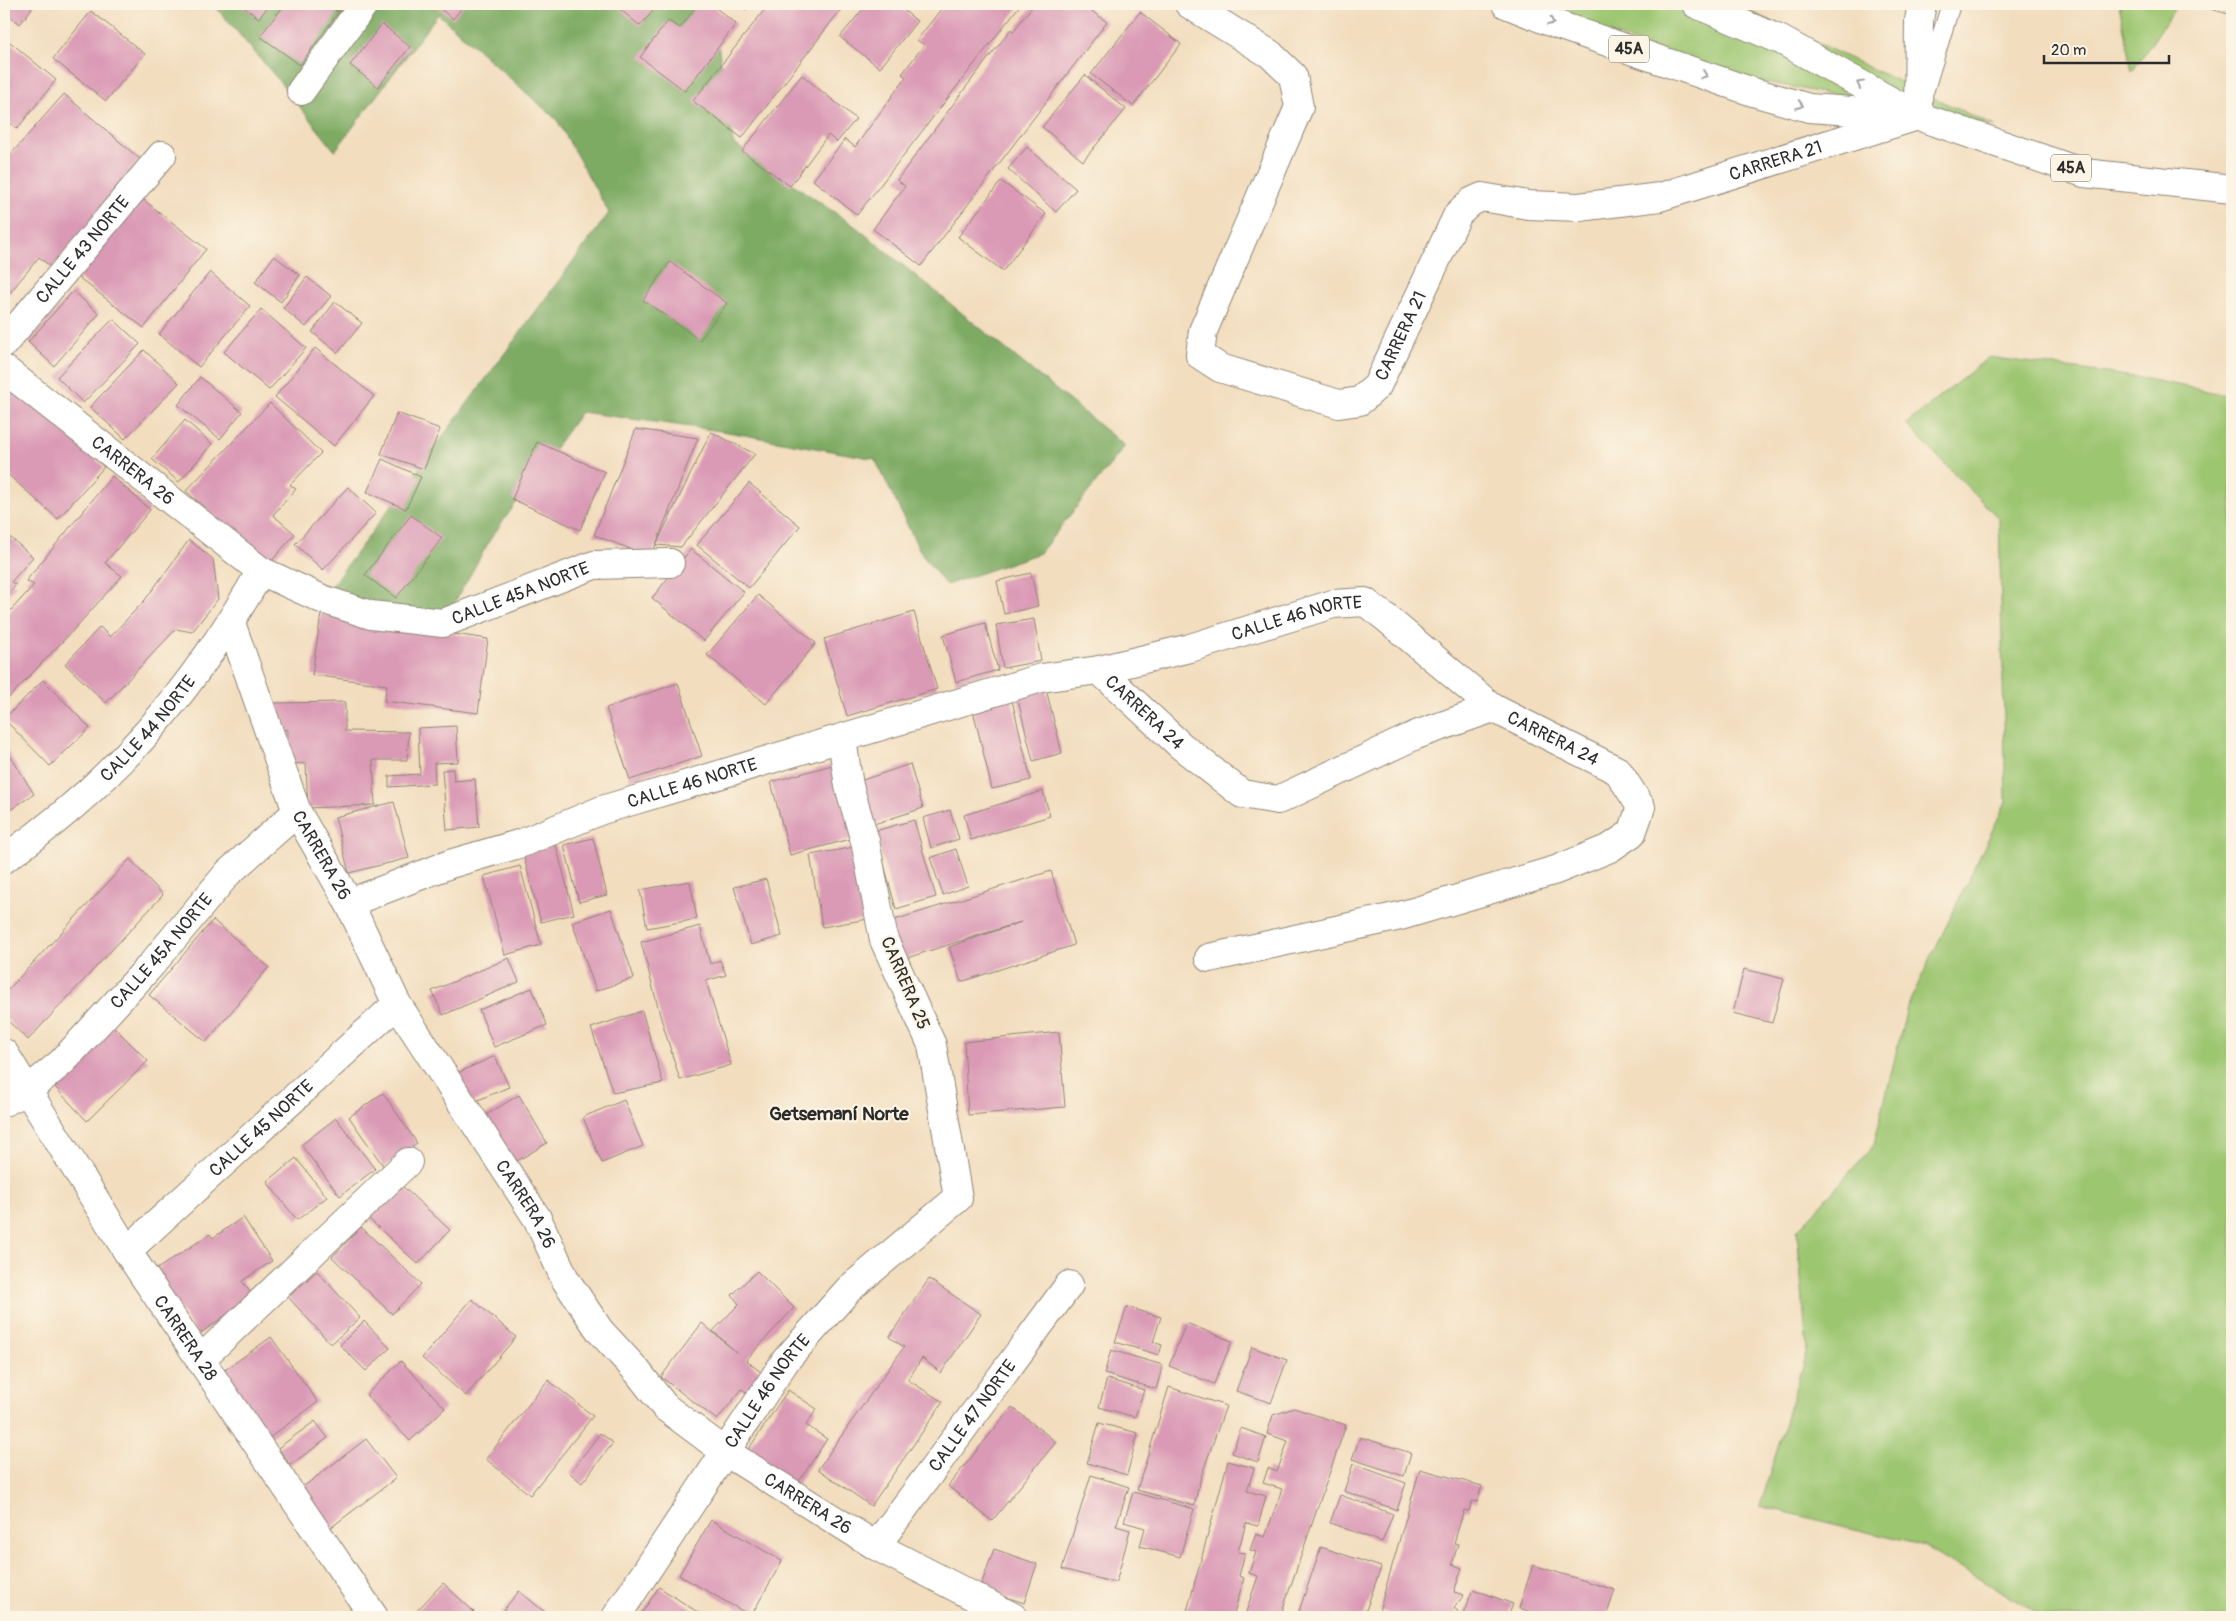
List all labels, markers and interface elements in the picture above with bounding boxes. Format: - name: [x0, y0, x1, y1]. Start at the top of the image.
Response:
- one-way arrow: [1546, 16, 1555, 26]
- scale bar: [2044, 32, 2168, 64]
- road number: 45A: [1609, 36, 1649, 62]
- text: 20 m: [2051, 41, 2086, 60]
- one-way arrow: [1700, 69, 1708, 79]
- one-way arrow: [1856, 80, 1865, 90]
- one-way arrow: [1795, 100, 1803, 110]
- street label: CARRERA 21: [1726, 135, 1825, 186]
- road number: 45A: [2051, 154, 2091, 182]
- street label: CALLE 43 NORTE: [31, 191, 134, 308]
- street label: CARRERA 21: [1370, 287, 1432, 384]
- street label: CARRERA 26: [87, 431, 179, 510]
- street label: CALLE 45A NORTE: [448, 556, 593, 630]
- street label: CALLE 46 NORTE: [1229, 591, 1363, 646]
- street label: CARRERA 24: [1100, 670, 1189, 755]
- street label: CALLE 44 NORTE: [95, 671, 201, 787]
- street label: CARRERA 24: [1503, 706, 1603, 771]
- street label: CALLE 46 NORTE: [624, 752, 760, 813]
- street label: CARRERA 26: [287, 806, 356, 904]
- street label: CALLE 45A NORTE: [105, 888, 218, 1014]
- street label: CARRERA 25: [875, 933, 935, 1033]
- street label: CALLE 45 NORTE: [204, 1074, 318, 1182]
- district label: Getsemaní Norte: [769, 1102, 909, 1126]
- street label: CARRERA 26: [490, 1155, 561, 1252]
- street label: CARRERA 28: [149, 1291, 223, 1385]
- street label: CALLE 46 NORTE: [719, 1329, 815, 1453]
- street label: CALLE 47 NORTE: [923, 1355, 1021, 1476]
- street label: CARRERA 26: [760, 1467, 856, 1540]

